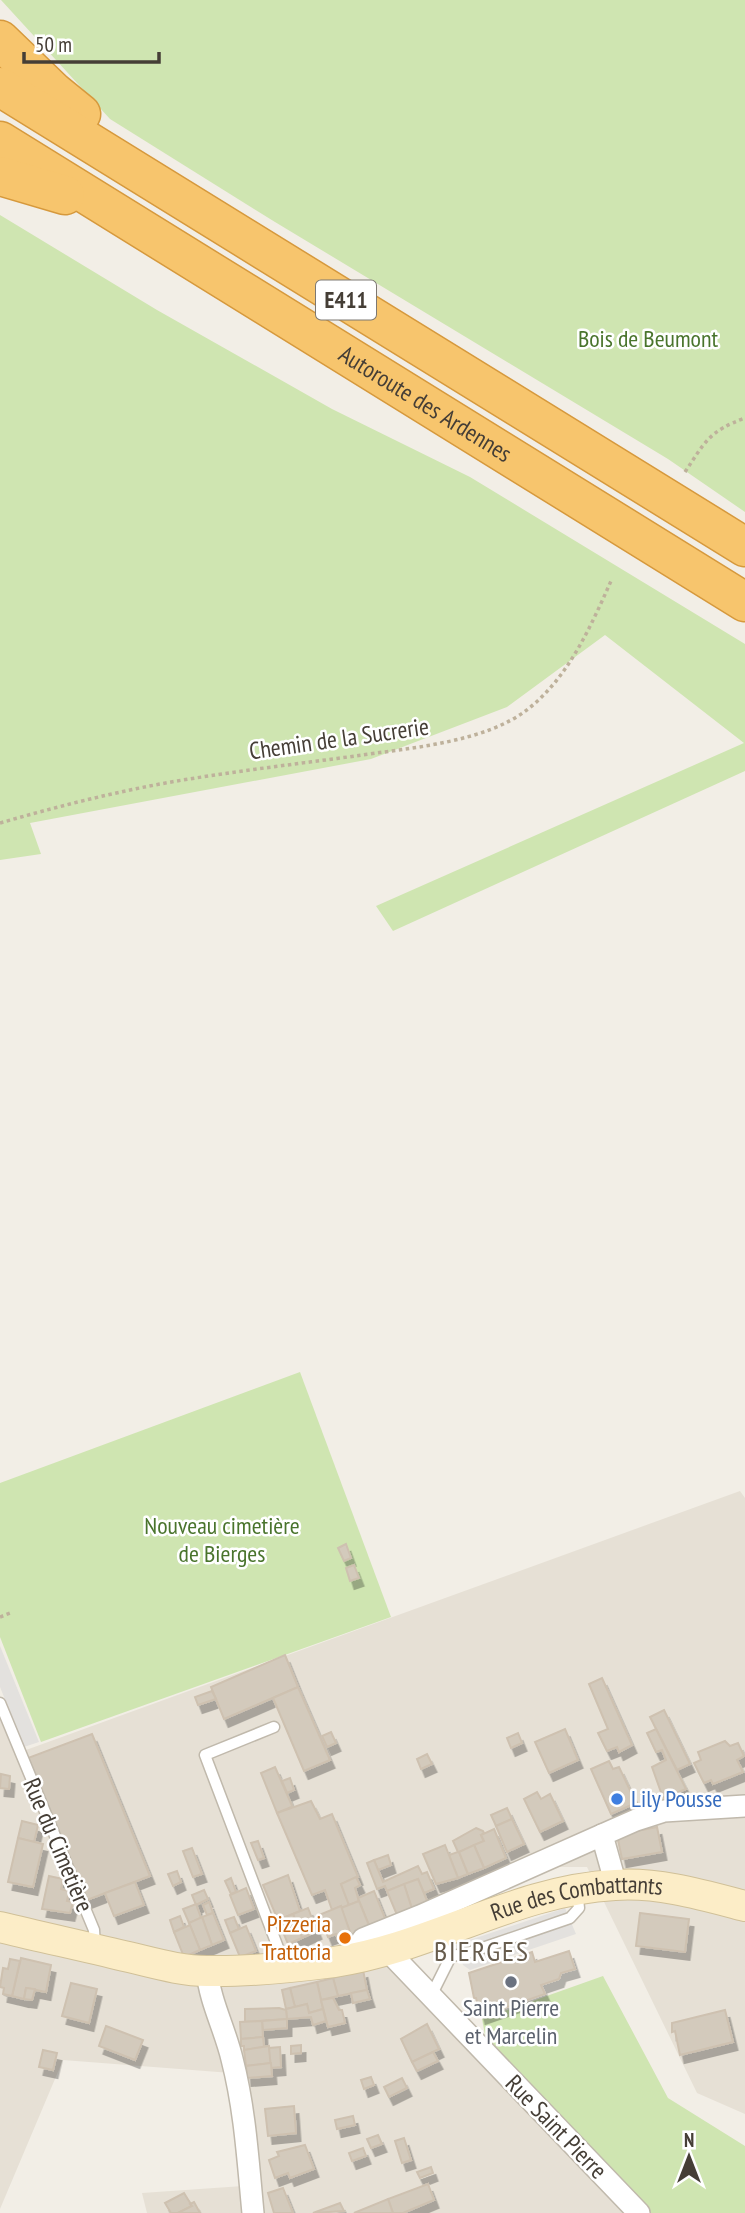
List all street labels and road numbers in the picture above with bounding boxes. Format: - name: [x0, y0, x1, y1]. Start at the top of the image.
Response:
- road number: E411: [316, 280, 376, 320]
- street label: Autoroute des Ardennes: [333, 338, 518, 469]
- street label: Chemin de la Sucrerie: [247, 711, 431, 766]
- street label: Rue du Cimetière: [16, 1773, 101, 1917]
- street label: Rue des Combattants: [486, 1869, 665, 1928]
- street label: Rue Saint Pierre: [499, 2068, 614, 2185]

